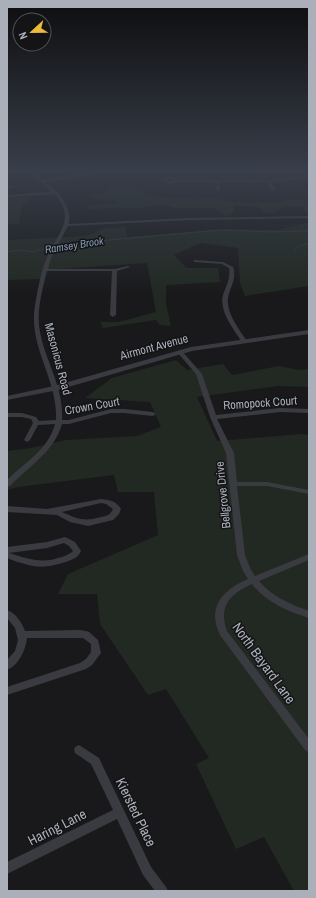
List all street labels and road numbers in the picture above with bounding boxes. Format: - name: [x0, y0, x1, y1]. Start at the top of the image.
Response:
- street label: Masonicus Road: [41, 321, 75, 397]
- street label: Airmont Avenue: [117, 330, 190, 364]
- street label: Romopock Court: [223, 392, 298, 414]
- street label: Crown Court: [63, 393, 121, 419]
- street label: Bellgrove Drive: [212, 461, 234, 529]
- street label: North Bayard Lane: [228, 619, 300, 707]
- street label: Kiersted Place: [112, 774, 160, 850]
- street label: Haring Lane: [25, 805, 89, 849]

